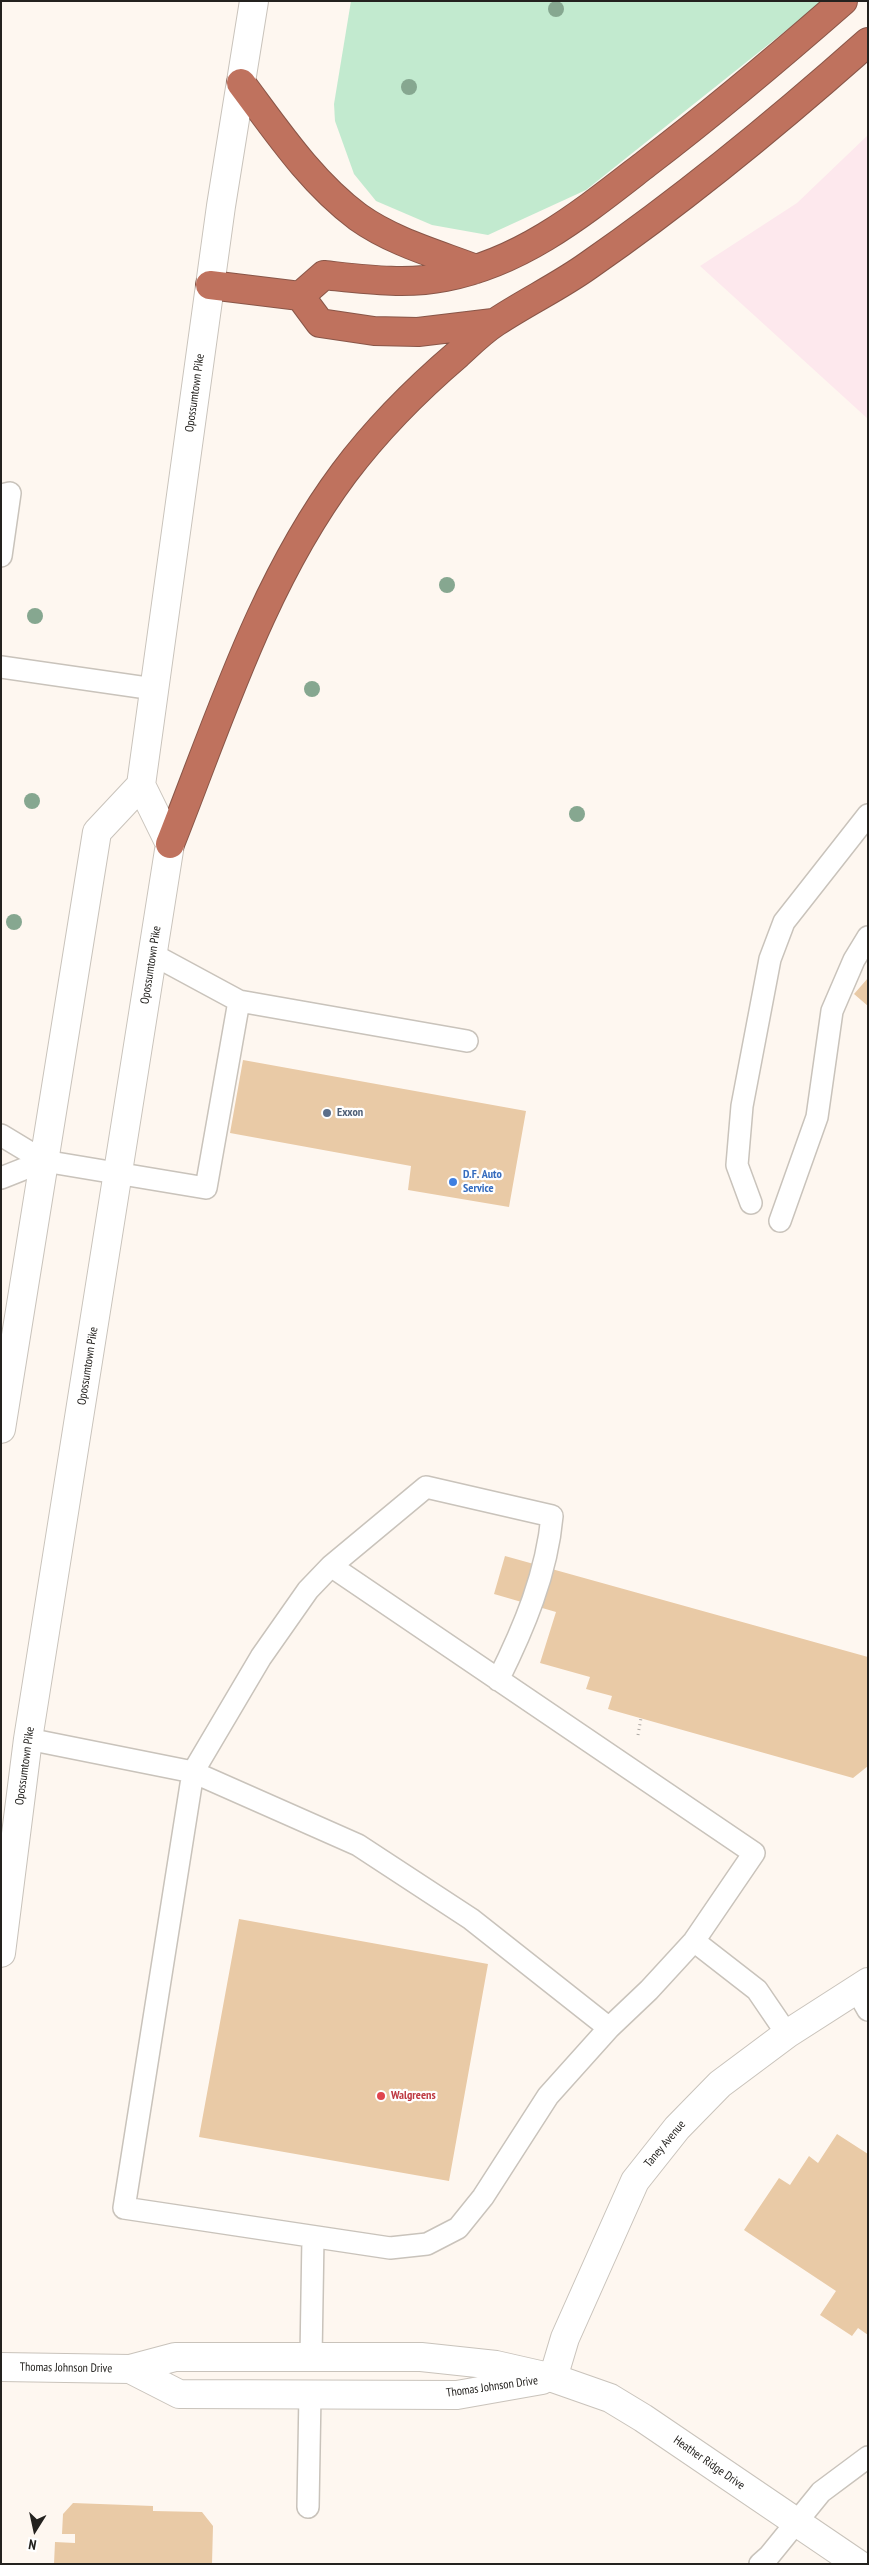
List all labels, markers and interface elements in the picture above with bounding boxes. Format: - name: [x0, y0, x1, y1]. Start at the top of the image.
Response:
- street label: Opossumtown Pike: [182, 353, 208, 433]
- street label: Opossumtown Pike: [138, 925, 164, 1005]
- place label: Exxon: [337, 1106, 363, 1120]
- marker: Exxon: [321, 1107, 333, 1119]
- place label: D.F. Auto Service: [463, 1168, 502, 1196]
- marker: D.F. Auto Service: [447, 1176, 459, 1188]
- street label: Opossumtown Pike: [75, 1326, 101, 1406]
- street label: Opossumtown Pike: [12, 1726, 38, 1806]
- place label: Walgreens: [391, 2089, 436, 2103]
- marker: Walgreens: [375, 2090, 387, 2102]
- street label: Taney Avenue: [641, 2118, 689, 2170]
- street label: Thomas Johnson Drive: [20, 2360, 112, 2376]
- street label: Thomas Johnson Drive: [445, 2373, 539, 2401]
- street label: Heather Ridge Drive: [671, 2433, 747, 2493]
- north arrow: [10, 2505, 60, 2555]
- text: N: [27, 2535, 38, 2554]

